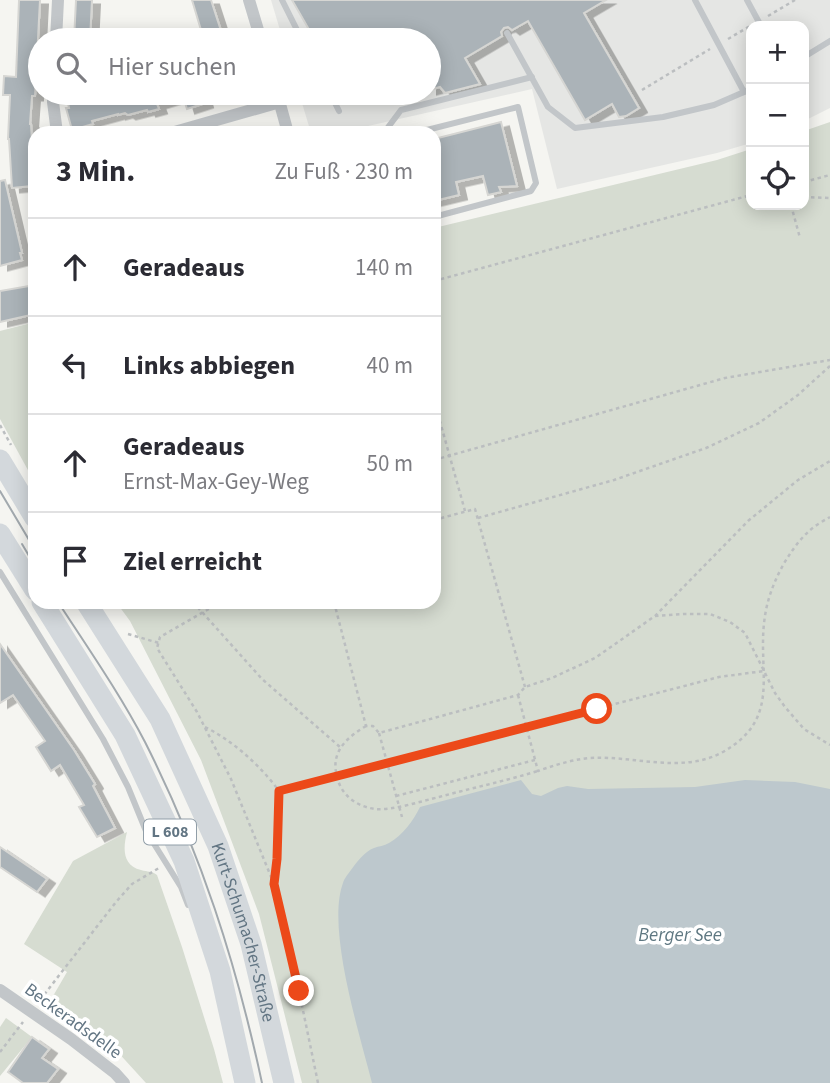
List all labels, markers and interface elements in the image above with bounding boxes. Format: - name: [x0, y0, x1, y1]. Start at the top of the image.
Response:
- map controls: [746, 21, 809, 210]
- button: +: [746, 21, 809, 84]
- search box: [28, 28, 441, 105]
- icon: search: [52, 48, 90, 86]
- text: Hier suchen: [108, 48, 237, 85]
- button: −: [746, 84, 809, 147]
- button: locate: [746, 147, 809, 210]
- text: 3 Min.: [56, 150, 135, 193]
- text: Zu Fuß · 230 m: [274, 155, 413, 188]
- icon: ahead: [56, 248, 94, 286]
- text: Geradeaus: [123, 249, 244, 286]
- text: 140 m: [355, 251, 413, 284]
- icon: left: [56, 346, 94, 384]
- text: Links abbiegen: [123, 347, 295, 384]
- text: 40 m: [366, 349, 413, 382]
- text: Geradeaus: [123, 428, 244, 465]
- icon: ahead: [56, 444, 94, 482]
- text: 50 m: [366, 447, 413, 480]
- text: Ernst-Max-Gey-Weg: [123, 465, 309, 498]
- icon: arrive: [56, 542, 94, 580]
- text: Ziel erreicht: [123, 543, 262, 580]
- route start: [581, 693, 612, 724]
- road number: L 608: [144, 820, 196, 845]
- street label: Kurt-Schumacher-Straße: [205, 839, 282, 1024]
- water label: Berger See: [638, 922, 722, 949]
- route end: [283, 975, 314, 1006]
- street label: Beckeradsdelle: [19, 977, 127, 1065]

